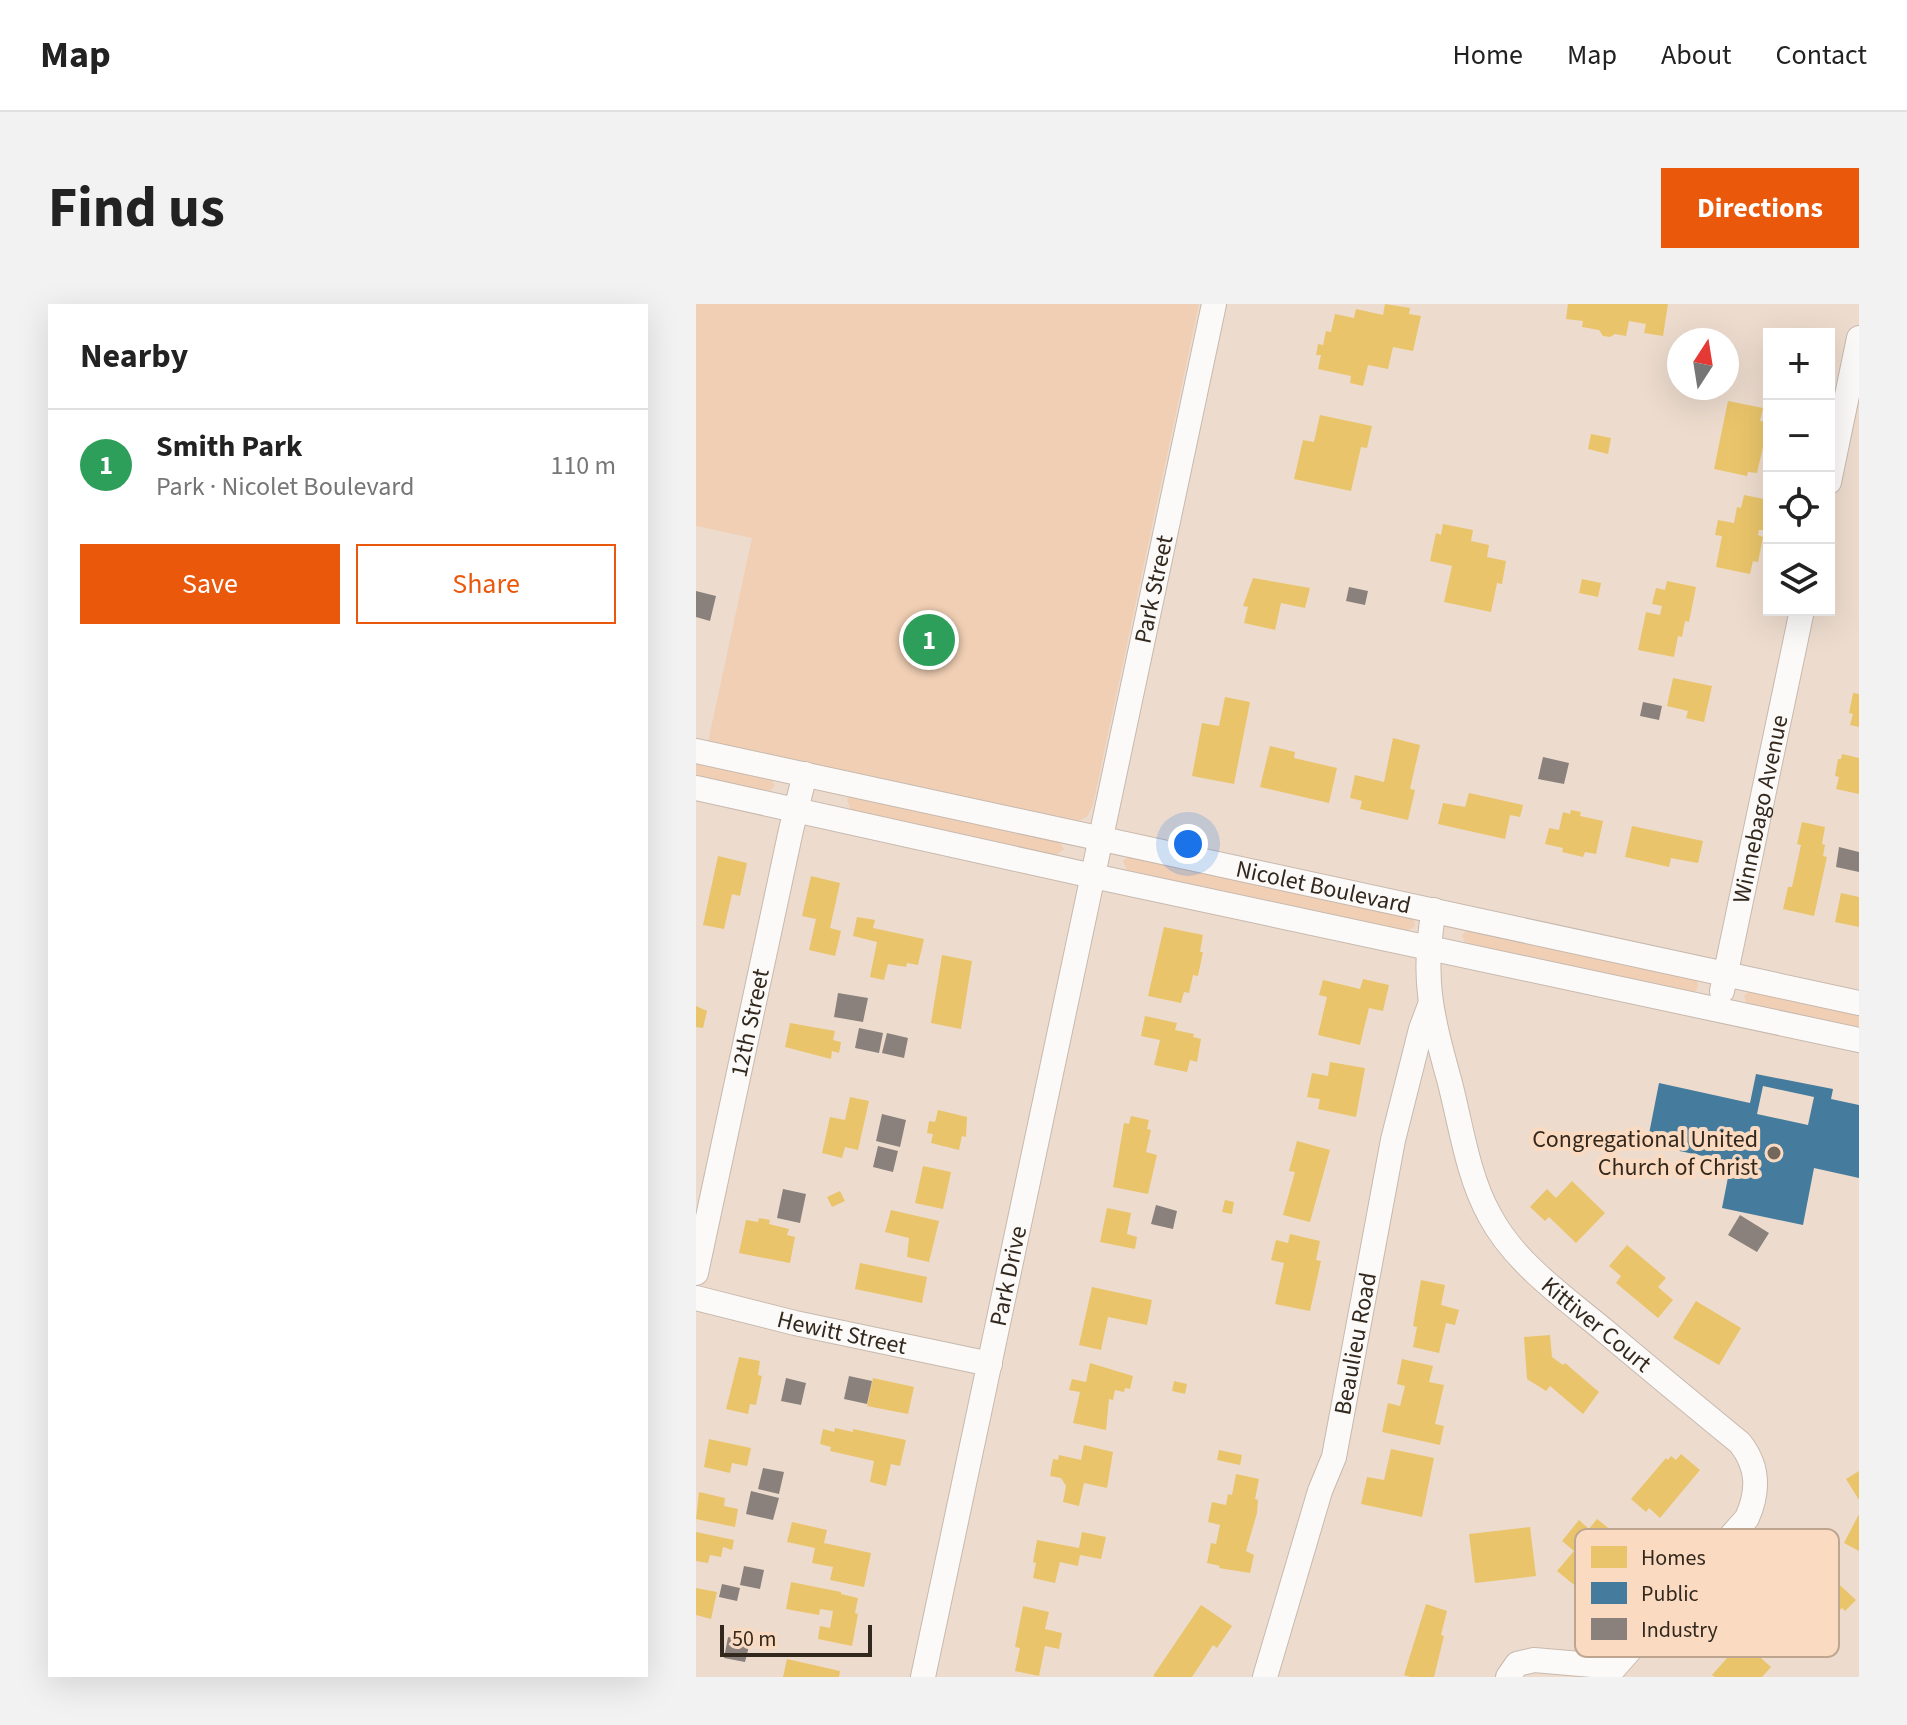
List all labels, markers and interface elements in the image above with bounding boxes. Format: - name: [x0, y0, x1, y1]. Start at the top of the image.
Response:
- text: Map: [40, 28, 111, 82]
- text: Home: [1452, 35, 1523, 75]
- text: Map: [1567, 35, 1617, 75]
- text: About: [1661, 35, 1732, 75]
- text: Contact: [1776, 35, 1867, 75]
- button: Directions: [1661, 168, 1859, 248]
- text: Find us: [48, 169, 225, 248]
- north arrow: [1667, 328, 1739, 400]
- map controls: [1763, 328, 1835, 616]
- button: +: [1763, 328, 1835, 400]
- text: Nearby: [80, 332, 188, 381]
- button: −: [1763, 400, 1835, 472]
- text: Smith Park: [156, 425, 302, 468]
- text: 1: [99, 447, 113, 484]
- text: 110 m: [550, 447, 616, 484]
- text: Park · Nicolet Boulevard: [156, 468, 414, 505]
- button: locate: [1763, 472, 1835, 544]
- street label: Park Street: [1126, 532, 1183, 647]
- button: Save: [80, 544, 340, 624]
- button: Share: [356, 544, 616, 624]
- button: layers: [1763, 544, 1835, 616]
- pin: 1: [903, 610, 955, 670]
- street label: Winnebago Avenue: [1724, 712, 1798, 906]
- your location: [1168, 824, 1208, 864]
- street label: Nicolet Boulevard: [1233, 851, 1414, 923]
- street label: 12th Street: [722, 965, 779, 1080]
- place label: Congregational United Church of Christ: [1532, 1122, 1758, 1185]
- marker: Congregational United Church of Christ: [1765, 1144, 1783, 1162]
- street label: Park Drive: [981, 1223, 1036, 1329]
- street label: Kittiver Court: [1533, 1269, 1659, 1381]
- street label: Beaulieu Road: [1325, 1270, 1386, 1418]
- street label: Hewitt Street: [773, 1302, 910, 1364]
- legend: [1575, 1529, 1839, 1657]
- text: Homes: [1641, 1542, 1706, 1574]
- text: Public: [1641, 1578, 1699, 1610]
- text: Industry: [1641, 1614, 1718, 1646]
- scale bar: [720, 1621, 872, 1657]
- text: 50 m: [732, 1623, 777, 1655]

